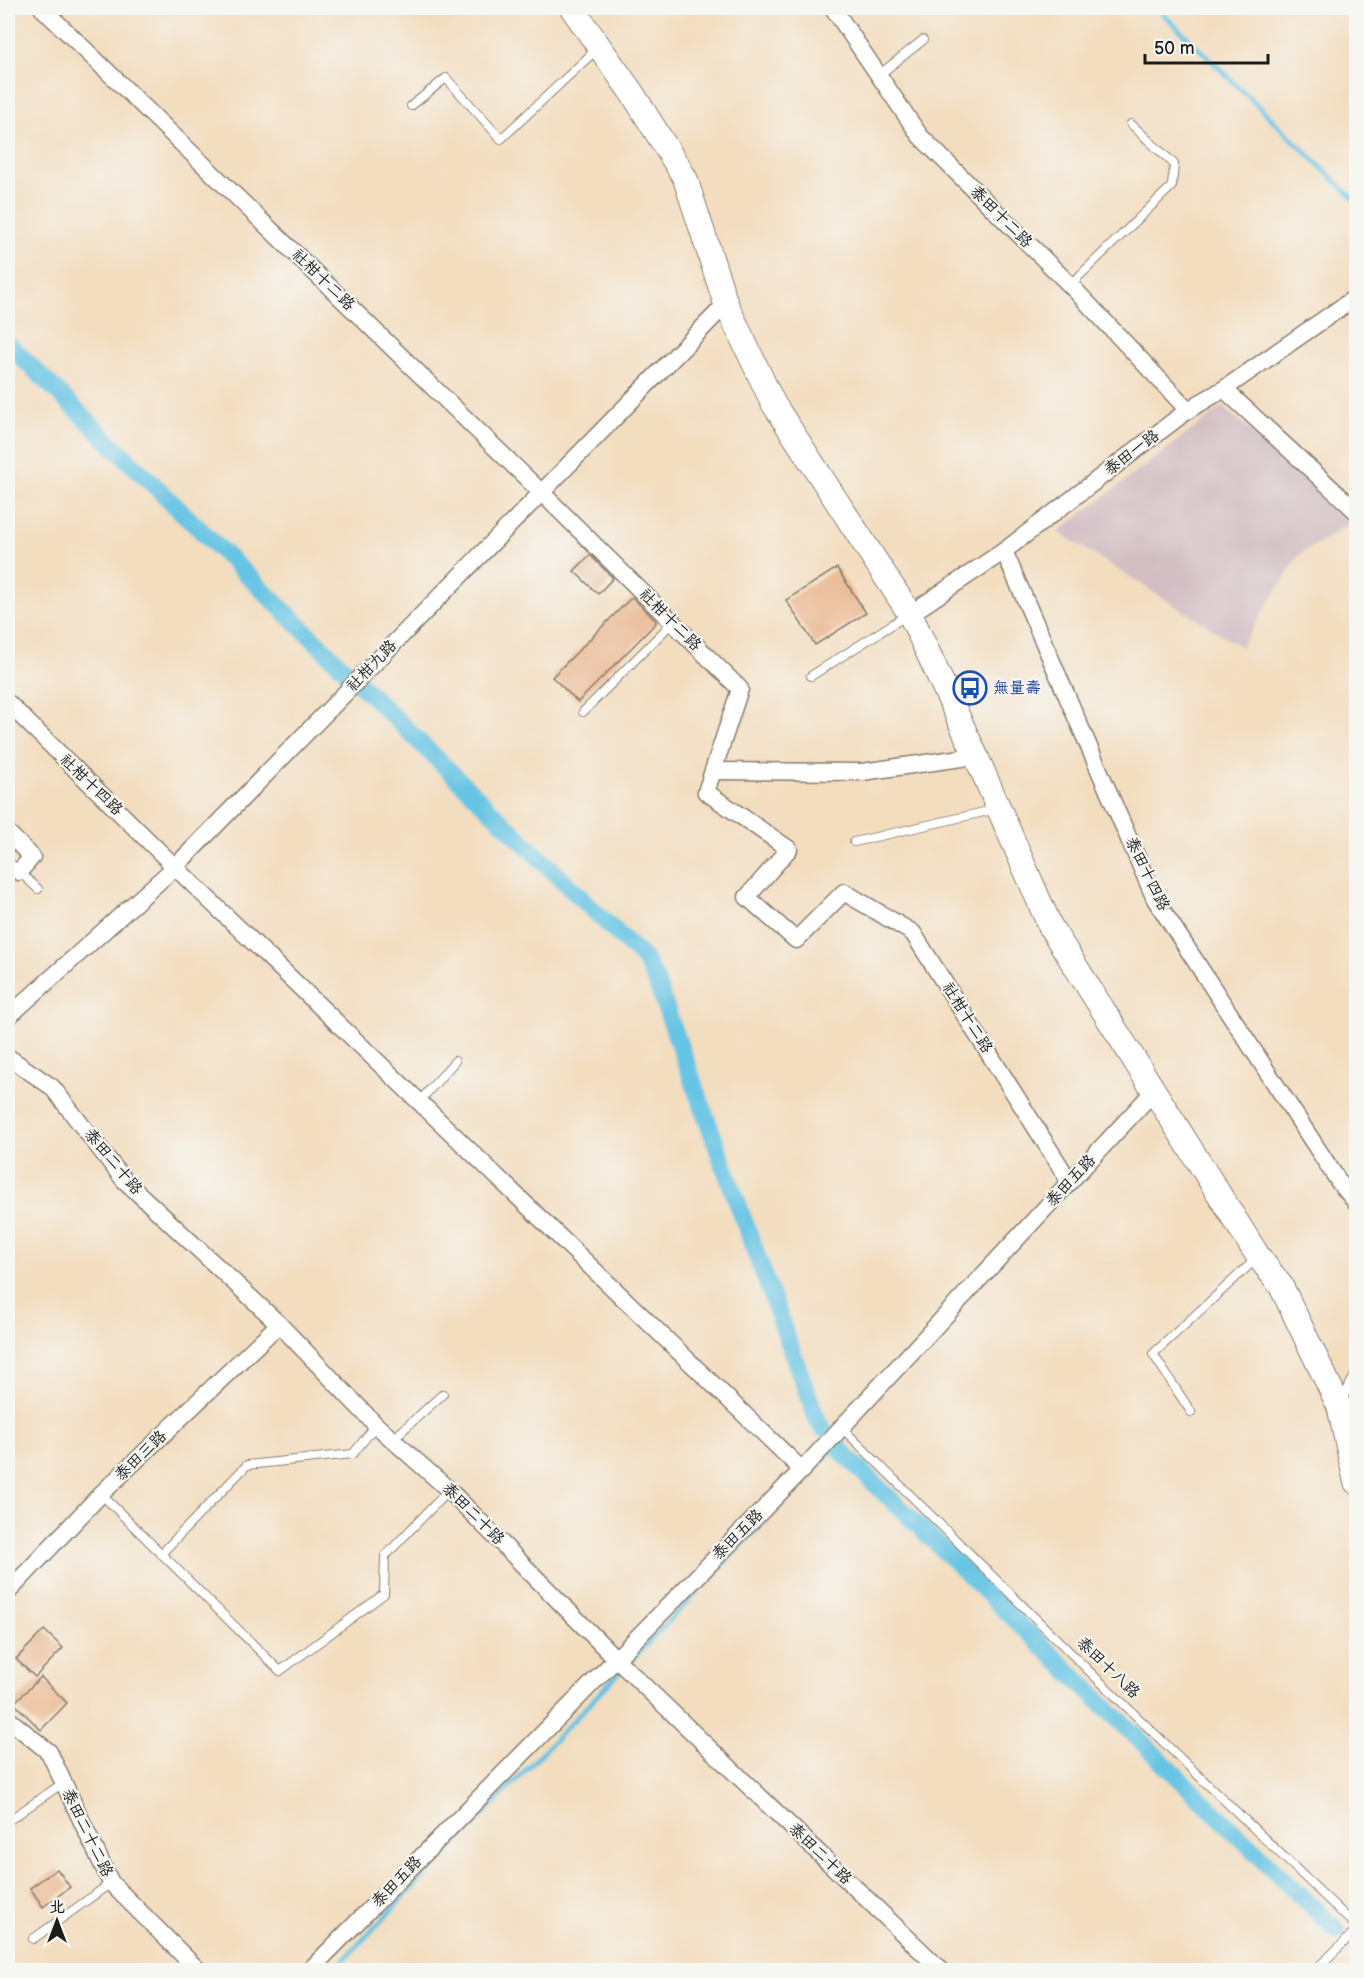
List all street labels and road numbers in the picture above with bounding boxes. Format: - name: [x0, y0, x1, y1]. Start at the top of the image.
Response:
- street label: 泰田十二路: [966, 182, 1036, 252]
- street label: 社柑十二路: [288, 245, 358, 315]
- street label: 泰田一路: [1101, 426, 1163, 480]
- street label: 社柑十二路: [635, 585, 705, 655]
- street label: 社柑九路: [343, 636, 401, 696]
- street label: 社柑十四路: [56, 750, 126, 820]
- street label: 泰田十四路: [1121, 834, 1173, 914]
- street label: 社柑十二路: [938, 979, 996, 1057]
- street label: 泰田二十路: [80, 1125, 146, 1199]
- street label: 泰田五路: [1042, 1151, 1100, 1211]
- street label: 泰田三路: [111, 1427, 171, 1485]
- street label: 泰田二十路: [438, 1479, 508, 1549]
- street label: 泰田五路: [709, 1506, 767, 1564]
- street label: 泰田十八路: [1073, 1633, 1143, 1703]
- street label: 泰田二十二路: [57, 1786, 117, 1880]
- street label: 泰田二十路: [785, 1819, 855, 1889]
- street label: 泰田五路: [368, 1852, 426, 1912]

